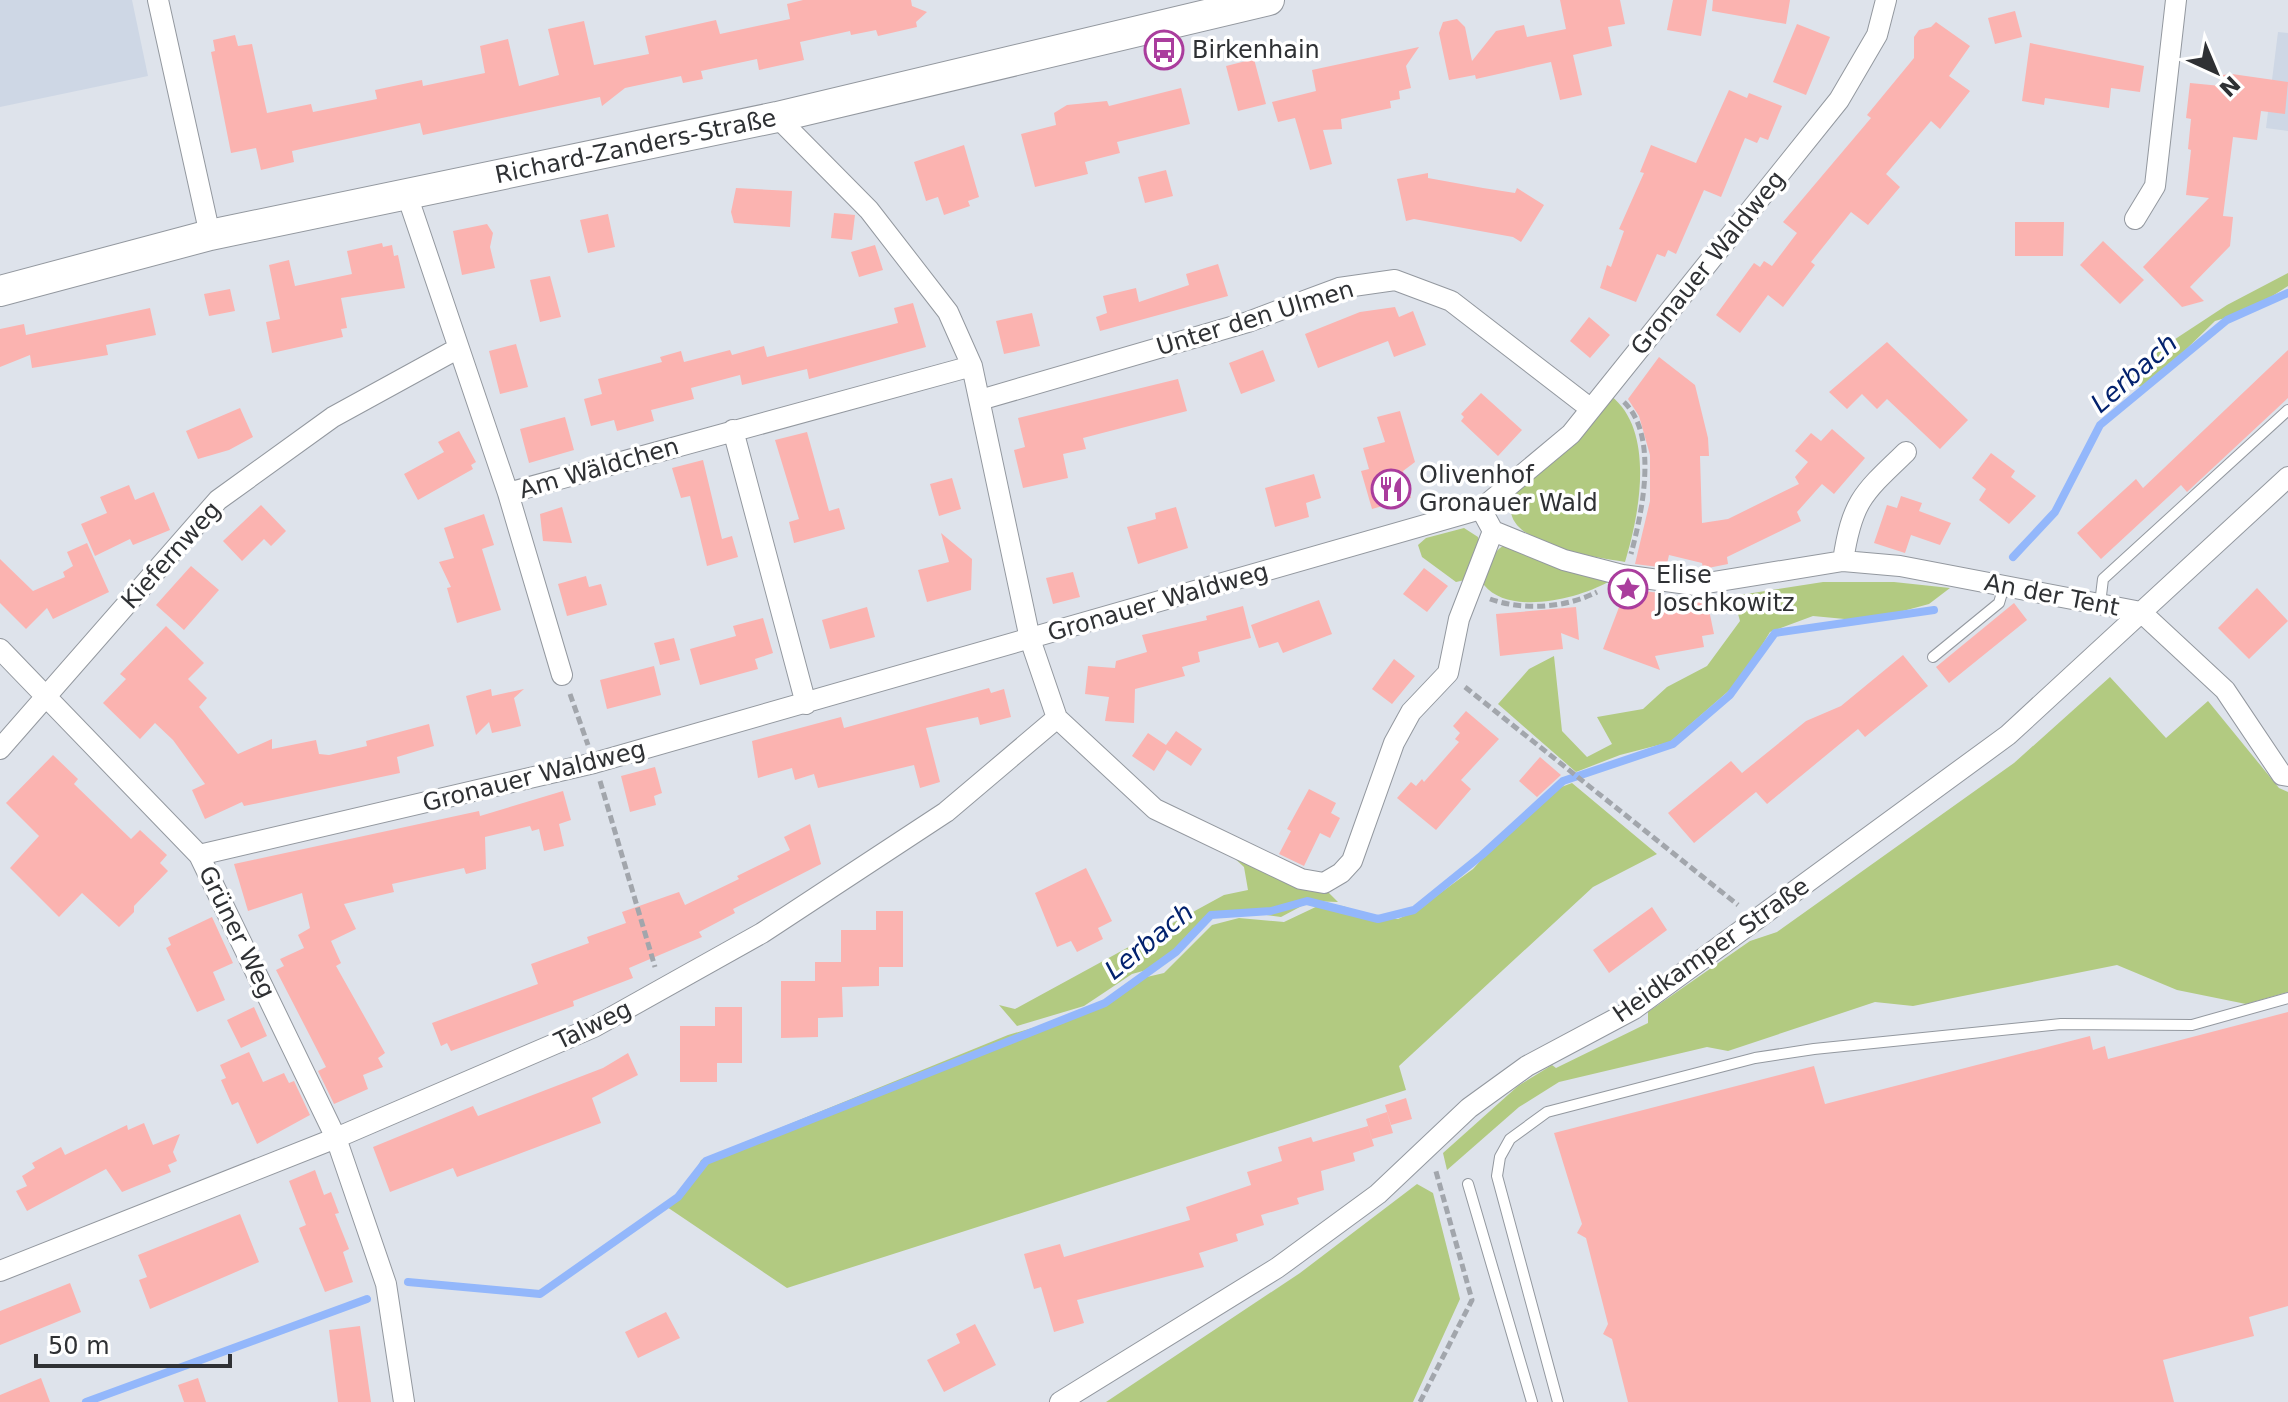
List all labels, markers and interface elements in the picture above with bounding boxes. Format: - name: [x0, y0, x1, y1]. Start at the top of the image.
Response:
- bus stop icon: Birkenhain: [1143, 29, 1185, 71]
- north arrow: [2176, 32, 2256, 112]
- place label: Birkenhain: [1192, 36, 1320, 64]
- text: N: [2214, 71, 2245, 101]
- street label: Richard-Zanders-Straße: [492, 104, 779, 189]
- street label: Gronauer Waldweg: [1625, 165, 1791, 361]
- street label: Unter den Ulmen: [1153, 275, 1357, 361]
- water label: Lerbach: [2085, 327, 2183, 419]
- street label: Am Wäldchen: [516, 432, 682, 504]
- place label: Olivenhof Gronauer Wald: [1419, 461, 1598, 517]
- restaurant icon: Olivenhof Gronauer Wald: [1370, 468, 1412, 510]
- street label: Kiefernweg: [116, 496, 226, 614]
- street label: Gronauer Waldweg: [1044, 557, 1272, 647]
- place label: Elise Joschkowitz: [1654, 561, 1795, 617]
- place icon: Elise Joschkowitz: [1607, 568, 1649, 610]
- street label: An der Tent: [1982, 568, 2122, 622]
- street label: Gronauer Waldweg: [420, 735, 648, 817]
- street label: Grüner Weg: [193, 861, 281, 1003]
- street label: Heidkamper Straße: [1608, 872, 1814, 1028]
- water label: Lerbach: [1099, 896, 1199, 986]
- street label: Talweg: [549, 995, 636, 1056]
- scale bar: [36, 1318, 230, 1368]
- text: 50 m: [48, 1332, 110, 1360]

